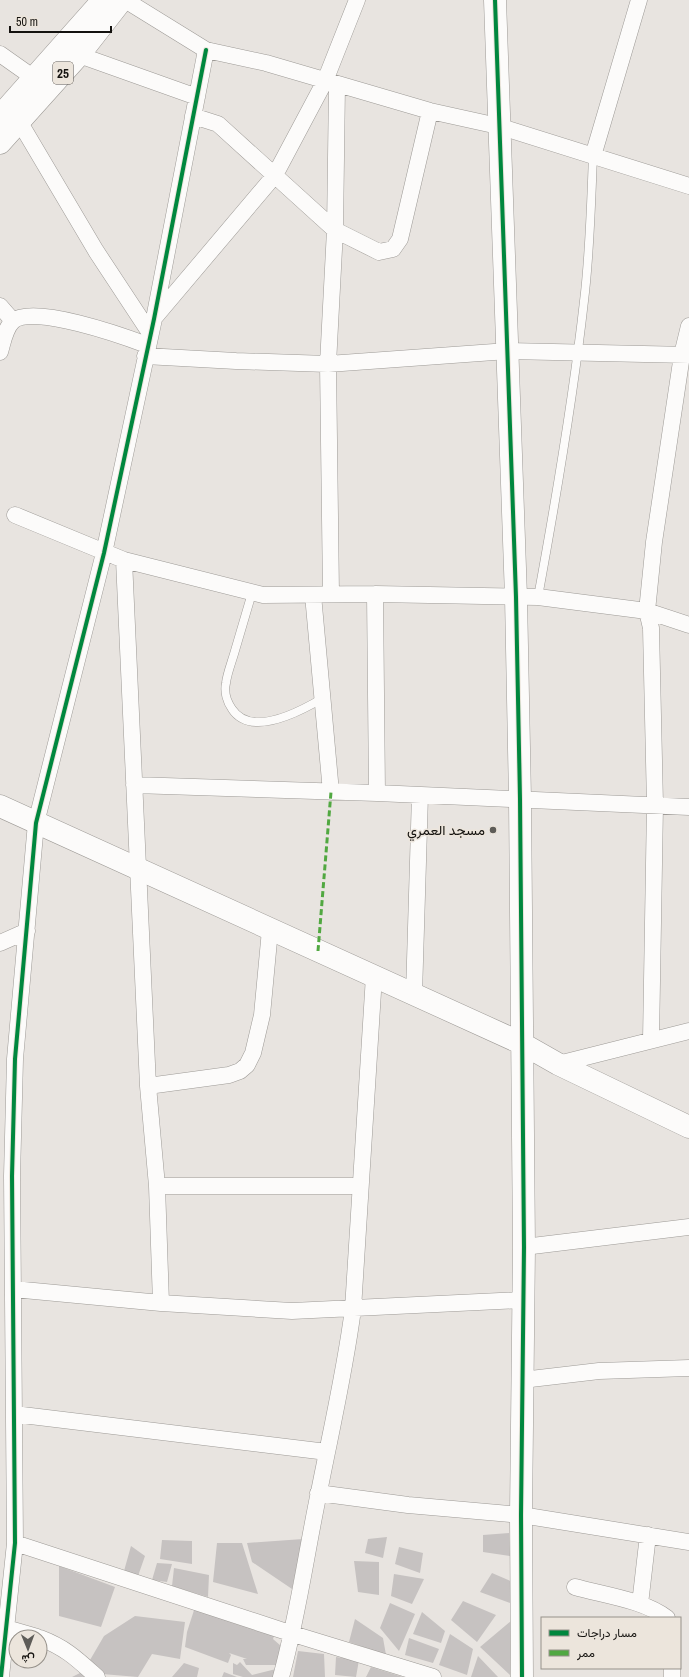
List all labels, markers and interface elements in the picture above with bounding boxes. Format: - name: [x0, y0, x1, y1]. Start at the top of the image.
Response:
- scale bar: [10, 8, 111, 34]
- text: 50 m: [16, 14, 38, 30]
- road number: 25: [53, 62, 73, 84]
- place label: مسجد العمري: [407, 821, 485, 842]
- marker: مسجد العمري: [488, 825, 498, 835]
- legend: [541, 1617, 681, 1669]
- text: مسار دراجات: [577, 1625, 637, 1641]
- north arrow: [8, 1629, 48, 1669]
- text: ممر: [576, 1645, 595, 1661]
- text: ش: [21, 1652, 35, 1666]

